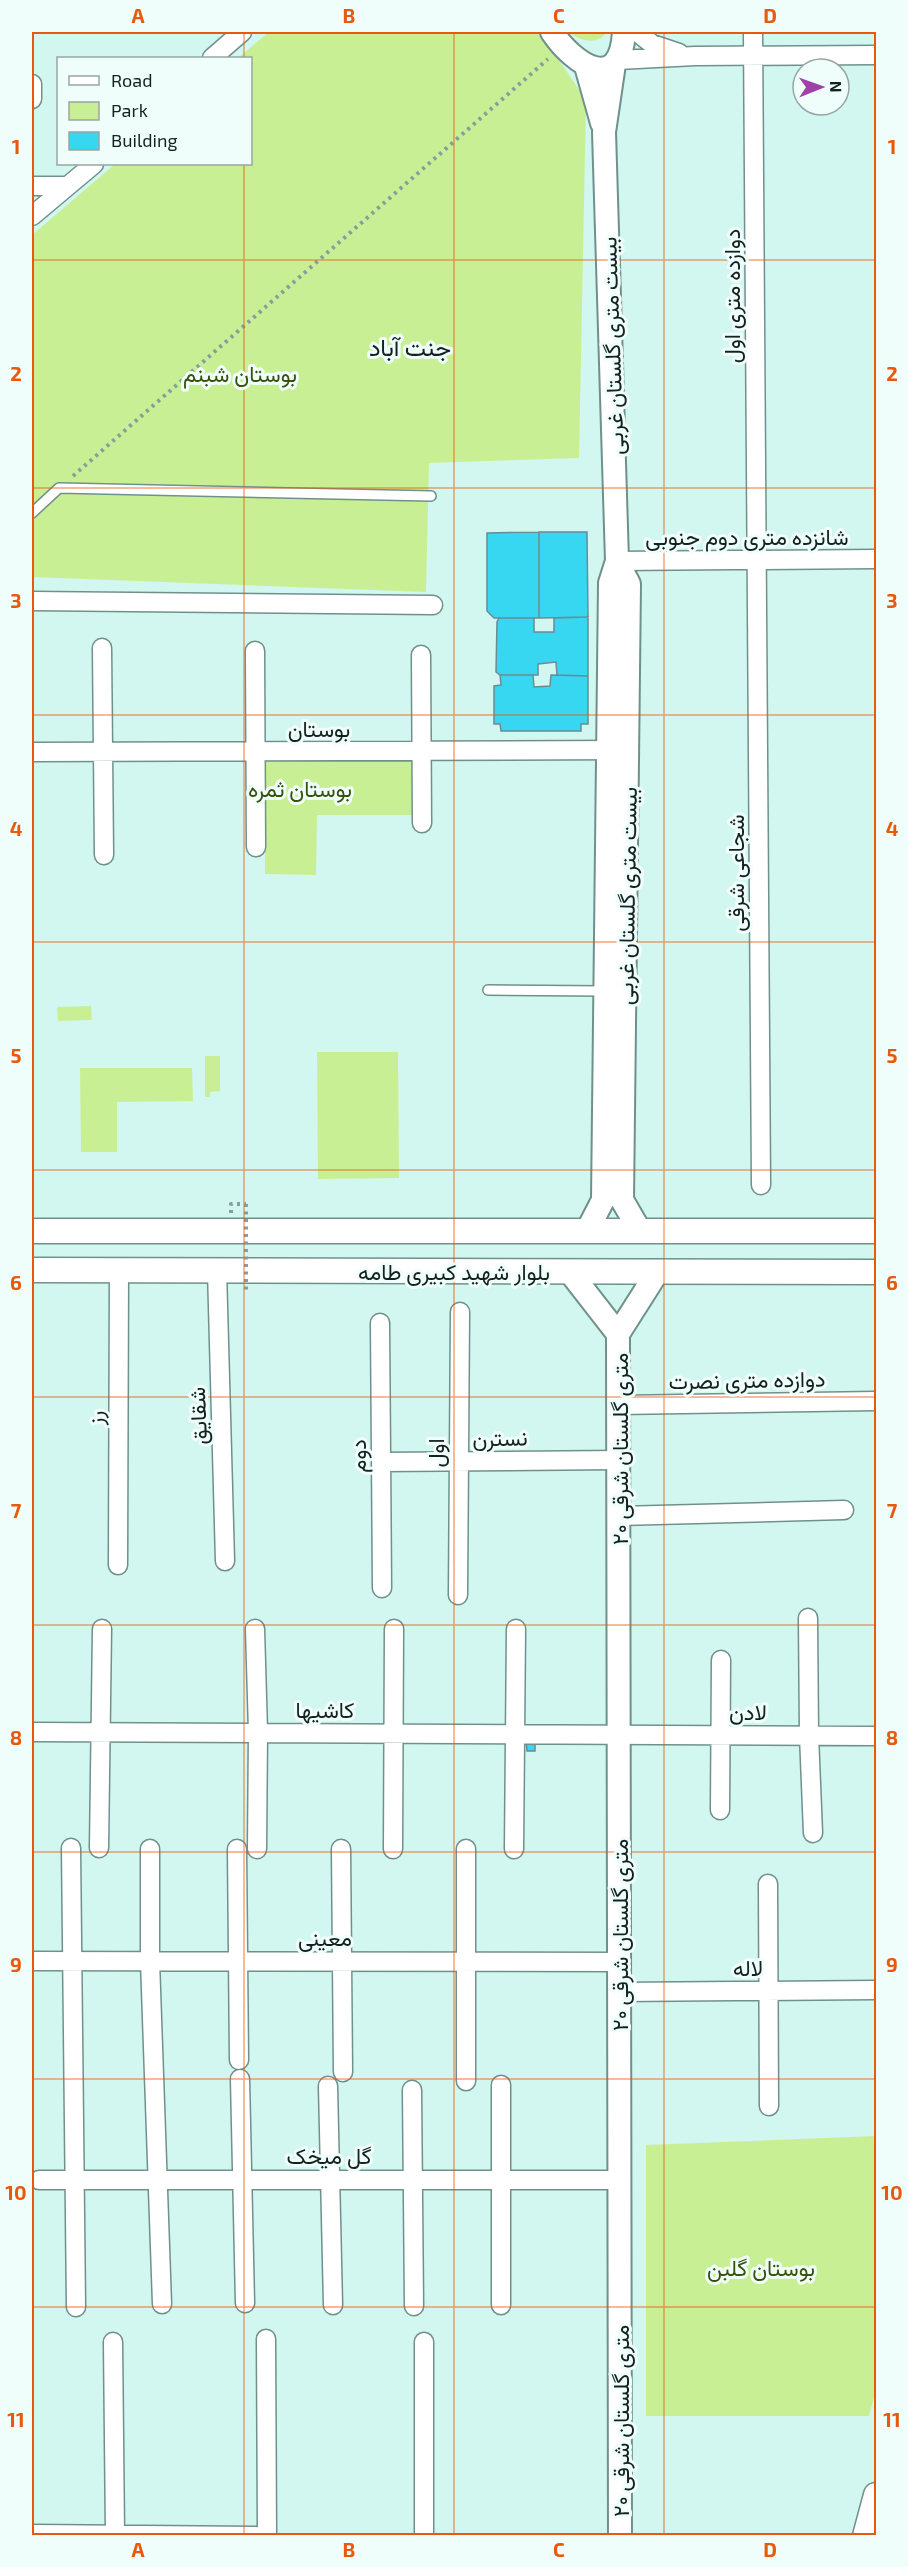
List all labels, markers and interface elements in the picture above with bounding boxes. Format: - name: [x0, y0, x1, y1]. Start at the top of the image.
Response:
- text: A: [131, 3, 145, 27]
- text: B: [343, 3, 355, 27]
- text: C: [553, 3, 565, 27]
- text: D: [763, 3, 777, 27]
- legend: [57, 57, 252, 165]
- north arrow: [791, 57, 851, 117]
- text: Road: [111, 69, 152, 91]
- text: N: [827, 81, 846, 93]
- text: Park: [111, 99, 148, 121]
- text: Building: [111, 129, 178, 151]
- text: 1: [12, 134, 20, 158]
- text: 1: [888, 134, 896, 158]
- street label: دوازده متری اول: [718, 229, 746, 363]
- street label: بیست متری گلستان غربی: [594, 236, 630, 456]
- district label: جنت آباد: [369, 332, 451, 362]
- park label: بوستان شبنم: [183, 360, 297, 389]
- text: 2: [10, 361, 22, 385]
- text: 2: [886, 361, 898, 385]
- street label: شانزده متری دوم جنوبی: [645, 523, 849, 552]
- text: 3: [10, 588, 22, 612]
- text: 3: [886, 588, 898, 612]
- street label: بوستان: [288, 715, 350, 743]
- park label: بوستان ثمره: [248, 775, 352, 803]
- street label: بیست متری گلستان غربی: [611, 787, 643, 1005]
- street label: شجاعی شرقی: [722, 814, 750, 932]
- text: 4: [10, 816, 23, 840]
- text: 4: [886, 816, 899, 840]
- text: 5: [10, 1043, 22, 1067]
- text: 5: [886, 1043, 898, 1067]
- street label: بلوار شهید کبیری طامه: [358, 1258, 550, 1286]
- text: 6: [10, 1270, 22, 1294]
- text: 6: [886, 1270, 898, 1294]
- street label: ۲۰ متری گلستان شرقی: [606, 1353, 634, 1545]
- street label: دوازده متری نصرت: [668, 1365, 826, 1395]
- street label: شقایق: [183, 1387, 213, 1445]
- street label: رز: [81, 1411, 109, 1426]
- street label: نسترن: [472, 1424, 528, 1452]
- street label: دوم: [344, 1439, 373, 1473]
- street label: اول: [422, 1439, 450, 1467]
- text: 7: [11, 1498, 22, 1522]
- text: 7: [887, 1498, 898, 1522]
- street label: کاشیها: [296, 1696, 355, 1724]
- street label: لادن: [729, 1698, 767, 1725]
- text: 8: [10, 1725, 22, 1749]
- text: 8: [886, 1725, 898, 1749]
- street label: ۲۰ متری گلستان شرقی: [606, 1839, 634, 2031]
- street label: معینی: [298, 1924, 352, 1952]
- text: 9: [10, 1952, 22, 1976]
- text: 9: [886, 1952, 898, 1976]
- street label: لاله: [733, 1954, 763, 1980]
- street label: گل میخک: [287, 2142, 372, 2169]
- text: 10: [5, 2180, 27, 2204]
- text: 10: [881, 2180, 903, 2204]
- park label: بوستان گلبن: [707, 2254, 815, 2282]
- street label: ۲۰ متری گلستان شرقی: [607, 2325, 635, 2517]
- text: 11: [7, 2407, 25, 2431]
- text: 11: [883, 2407, 901, 2431]
- text: A: [131, 2537, 145, 2561]
- text: B: [343, 2537, 355, 2561]
- text: C: [553, 2537, 565, 2561]
- text: D: [763, 2537, 777, 2561]

